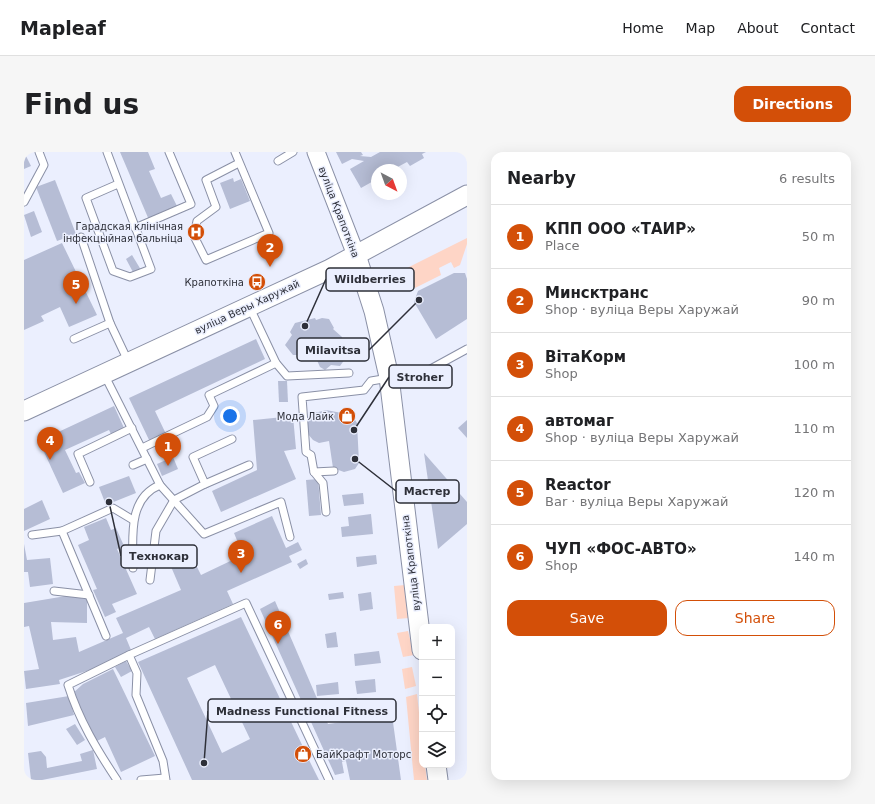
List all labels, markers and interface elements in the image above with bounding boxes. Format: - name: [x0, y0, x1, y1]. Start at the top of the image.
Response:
- text: Mapleaf: [20, 17, 106, 39]
- text: Home: [622, 20, 664, 36]
- text: Map: [686, 20, 715, 36]
- text: About: [737, 20, 779, 36]
- text: Contact: [801, 20, 855, 36]
- button: Directions: [734, 86, 851, 122]
- text: Find us: [24, 88, 139, 121]
- north arrow: [371, 164, 407, 200]
- street label: вуліца Крапоткіна: [317, 165, 361, 259]
- text: Nearby: [507, 168, 576, 188]
- text: 6 results: [779, 171, 835, 186]
- text: КПП ООО «ТАИР»: [545, 220, 696, 238]
- place label: Гарадская клінічная інфекцыйная бальніца: [63, 221, 183, 244]
- hospital icon: Гарадская клінічная інфекцыйная бальніца: [186, 222, 206, 242]
- text: 1: [515, 229, 525, 244]
- text: 50 m: [802, 229, 835, 244]
- pin: 2: [257, 234, 283, 267]
- text: Place: [545, 238, 580, 253]
- callout: Wildberries: [326, 268, 414, 291]
- pin: 5: [63, 271, 89, 304]
- bus stop icon: Крапоткіна: [247, 272, 267, 292]
- text: Wildberries: [334, 273, 406, 286]
- place label: Крапоткіна: [184, 277, 244, 288]
- street label: вуліца Веры Харужай: [193, 278, 301, 336]
- text: Минсктранс: [545, 284, 649, 302]
- text: 2: [515, 293, 525, 308]
- text: 90 m: [802, 293, 835, 308]
- text: Shop · вуліца Веры Харужай: [545, 302, 739, 317]
- callout: Milavitsa: [297, 338, 369, 361]
- text: Milavitsa: [305, 344, 361, 357]
- text: ВітаКорм: [545, 348, 626, 366]
- text: 3: [515, 357, 525, 372]
- text: 100 m: [793, 357, 835, 372]
- callout: Stroher: [389, 365, 452, 388]
- text: Shop: [545, 366, 578, 381]
- text: Stroher: [397, 371, 444, 384]
- your location: [220, 406, 240, 426]
- shop icon: Мода Лайк: [337, 406, 357, 426]
- place label: Мода Лайк: [277, 411, 334, 422]
- text: автомаг: [545, 412, 614, 430]
- text: 4: [515, 421, 525, 436]
- text: 110 m: [793, 421, 835, 436]
- pin: 4: [37, 427, 63, 460]
- text: Shop · вуліца Веры Харужай: [545, 430, 739, 445]
- pin: 1: [155, 433, 181, 466]
- text: Reactor: [545, 476, 611, 494]
- callout: Мастер: [396, 480, 459, 503]
- text: Мастер: [404, 485, 450, 498]
- text: 5: [515, 485, 525, 500]
- text: 120 m: [793, 485, 835, 500]
- text: Bar · вуліца Веры Харужай: [545, 494, 728, 509]
- street label: вуліца Крапоткіна: [400, 514, 422, 612]
- pin: 3: [228, 540, 254, 573]
- text: ЧУП «ФОС-АВТО»: [545, 540, 697, 558]
- callout: Технокар: [121, 545, 197, 568]
- text: 6: [515, 549, 525, 564]
- text: 140 m: [793, 549, 835, 564]
- text: Технокар: [129, 550, 189, 563]
- text: Shop: [545, 558, 578, 573]
- button: Save: [507, 600, 667, 636]
- button: Share: [675, 600, 835, 636]
- pin: 6: [265, 611, 291, 644]
- map controls: [419, 624, 455, 768]
- button: +: [419, 624, 455, 660]
- button: −: [419, 660, 455, 696]
- button: locate: [419, 696, 455, 732]
- callout: Madness Functional Fitness: [208, 699, 396, 722]
- text: Madness Functional Fitness: [216, 705, 388, 718]
- button: layers: [419, 732, 455, 768]
- shop icon: БайКрафт Моторс: [293, 744, 313, 764]
- place label: БайКрафт Моторс: [316, 749, 411, 760]

